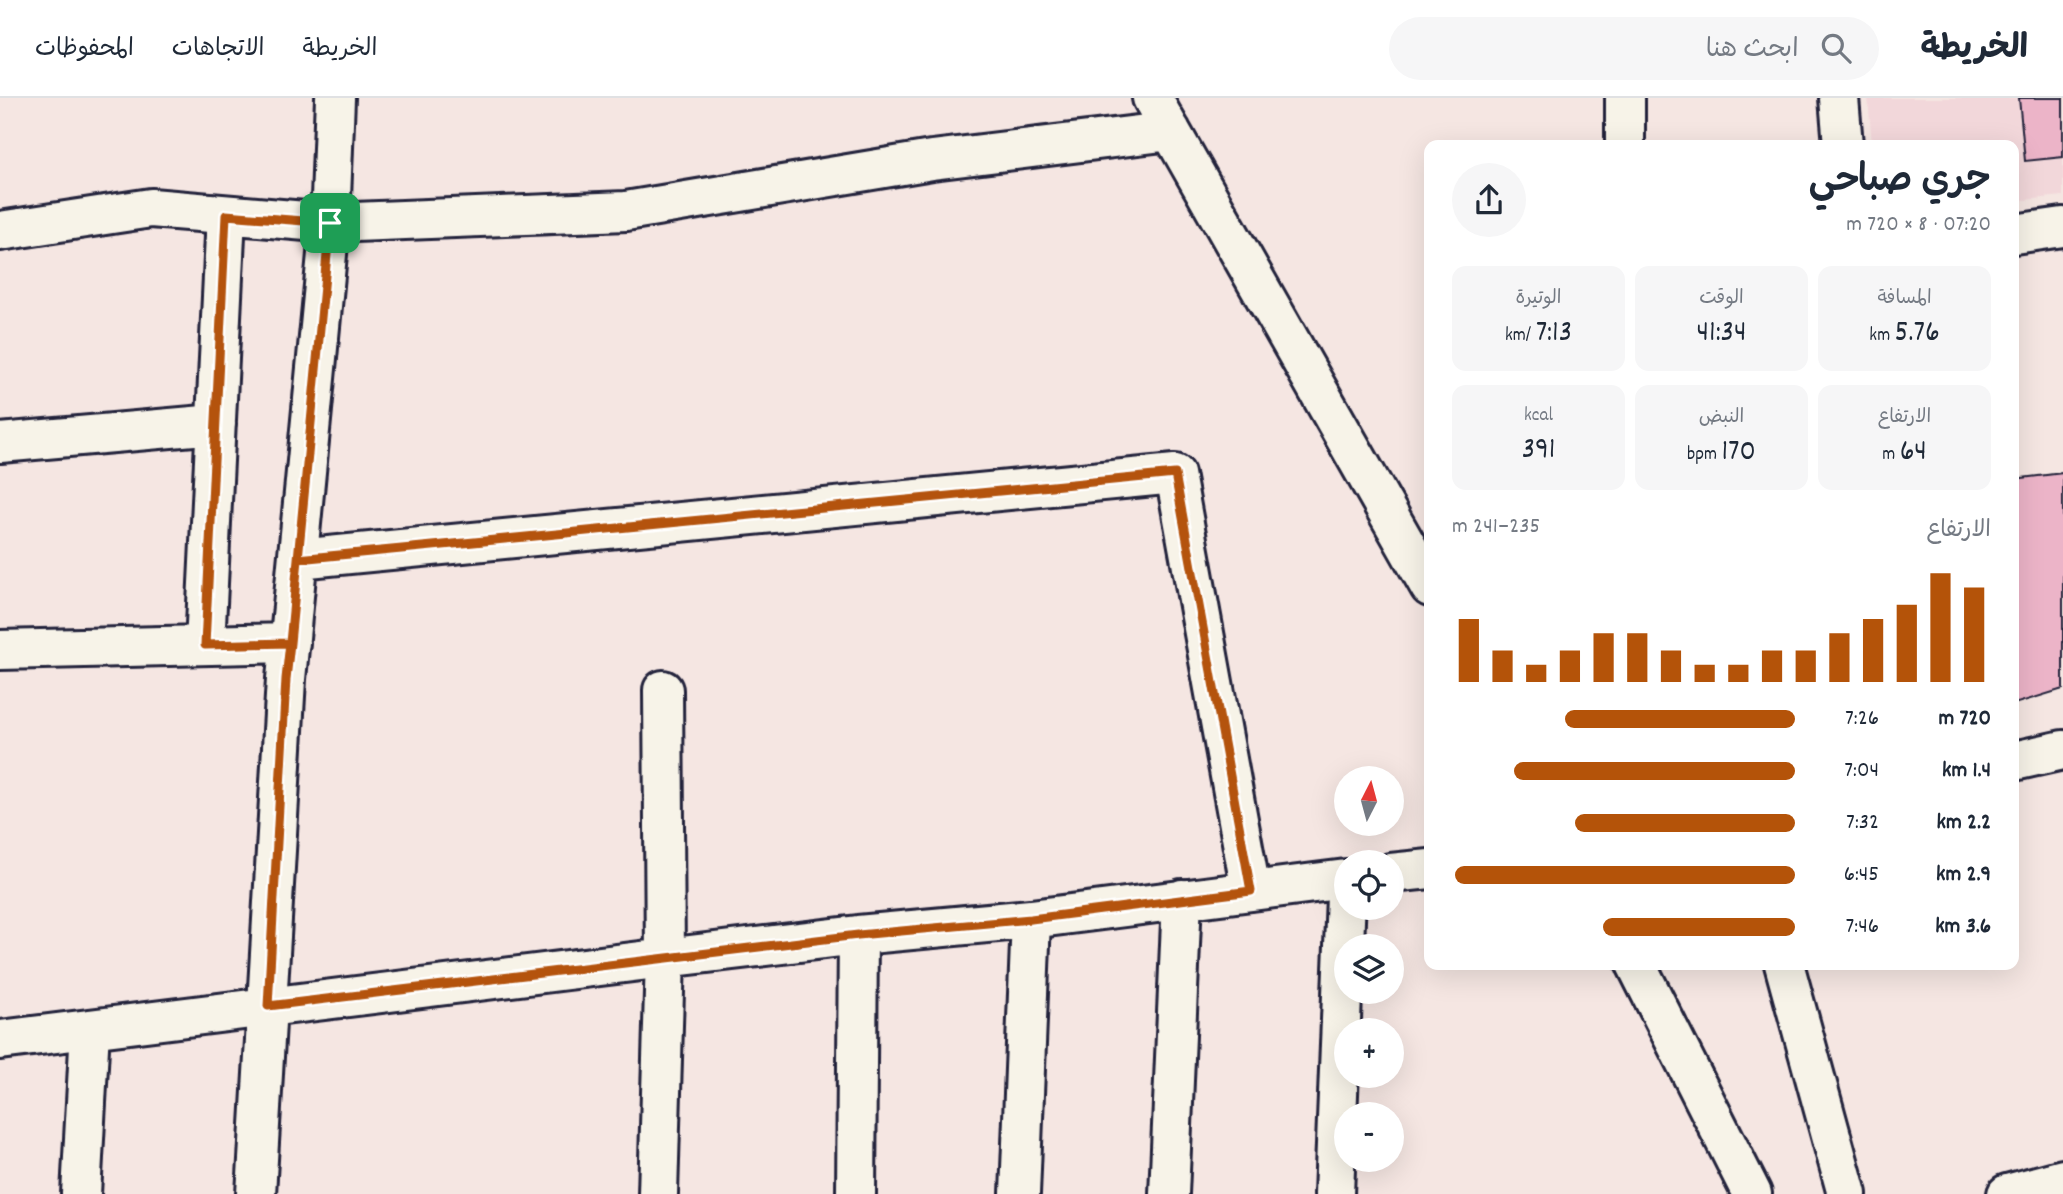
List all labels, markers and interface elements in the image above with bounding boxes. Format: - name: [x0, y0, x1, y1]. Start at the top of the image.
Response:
- search box: [1389, 17, 1879, 80]
- text: الخريطة: [1921, 27, 2028, 74]
- icon: search: [1817, 29, 1855, 67]
- text: ابحث هنا: [1706, 32, 1799, 69]
- text: المحفوظات: [35, 33, 134, 67]
- text: الاتجاهات: [172, 33, 265, 67]
- text: الخريطة: [303, 33, 377, 67]
- text: جري صباحي: [1809, 155, 1991, 210]
- button: share: [1452, 163, 1526, 237]
- pin: [300, 193, 360, 253]
- icon: arrive: [311, 204, 349, 242]
- text: 07:20 · 8 × 720 m: [1846, 209, 1991, 242]
- text: الوتيرة: [1516, 286, 1561, 313]
- text: الوقت: [1699, 286, 1744, 313]
- text: المسافة: [1877, 286, 1932, 313]
- text: 7:13: [1536, 313, 1572, 356]
- text: 41:34: [1697, 313, 1746, 356]
- text: 5.76: [1895, 313, 1940, 356]
- text: /km: [1505, 323, 1536, 350]
- text: km: [1869, 323, 1895, 350]
- text: kcal: [1524, 403, 1553, 430]
- text: النبض: [1699, 405, 1744, 432]
- text: الارتفاع: [1878, 405, 1931, 432]
- text: 391: [1522, 430, 1555, 473]
- text: 170: [1721, 432, 1756, 475]
- text: 64: [1900, 432, 1927, 475]
- text: bpm: [1687, 442, 1721, 469]
- text: m: [1882, 442, 1900, 469]
- text: 235–241 m: [1452, 511, 1540, 544]
- text: الارتفاع: [1927, 515, 1991, 548]
- text: 7:26: [1845, 703, 1879, 736]
- text: 720 m: [1939, 703, 1991, 736]
- text: 7:04: [1844, 755, 1879, 788]
- text: 1.4 km: [1942, 755, 1991, 788]
- north arrow: [1334, 766, 1404, 836]
- map controls: [1334, 766, 1404, 1172]
- text: 7:32: [1846, 807, 1879, 840]
- text: 2.2 km: [1937, 807, 1991, 840]
- button: locate: [1334, 850, 1404, 920]
- text: 6:45: [1844, 859, 1879, 892]
- text: 2.9 km: [1936, 859, 1991, 892]
- text: 7:46: [1846, 911, 1879, 944]
- text: 3.6 km: [1935, 911, 1991, 944]
- button: layers: [1334, 934, 1404, 1004]
- button: +: [1334, 1018, 1404, 1088]
- button: −: [1334, 1102, 1404, 1172]

